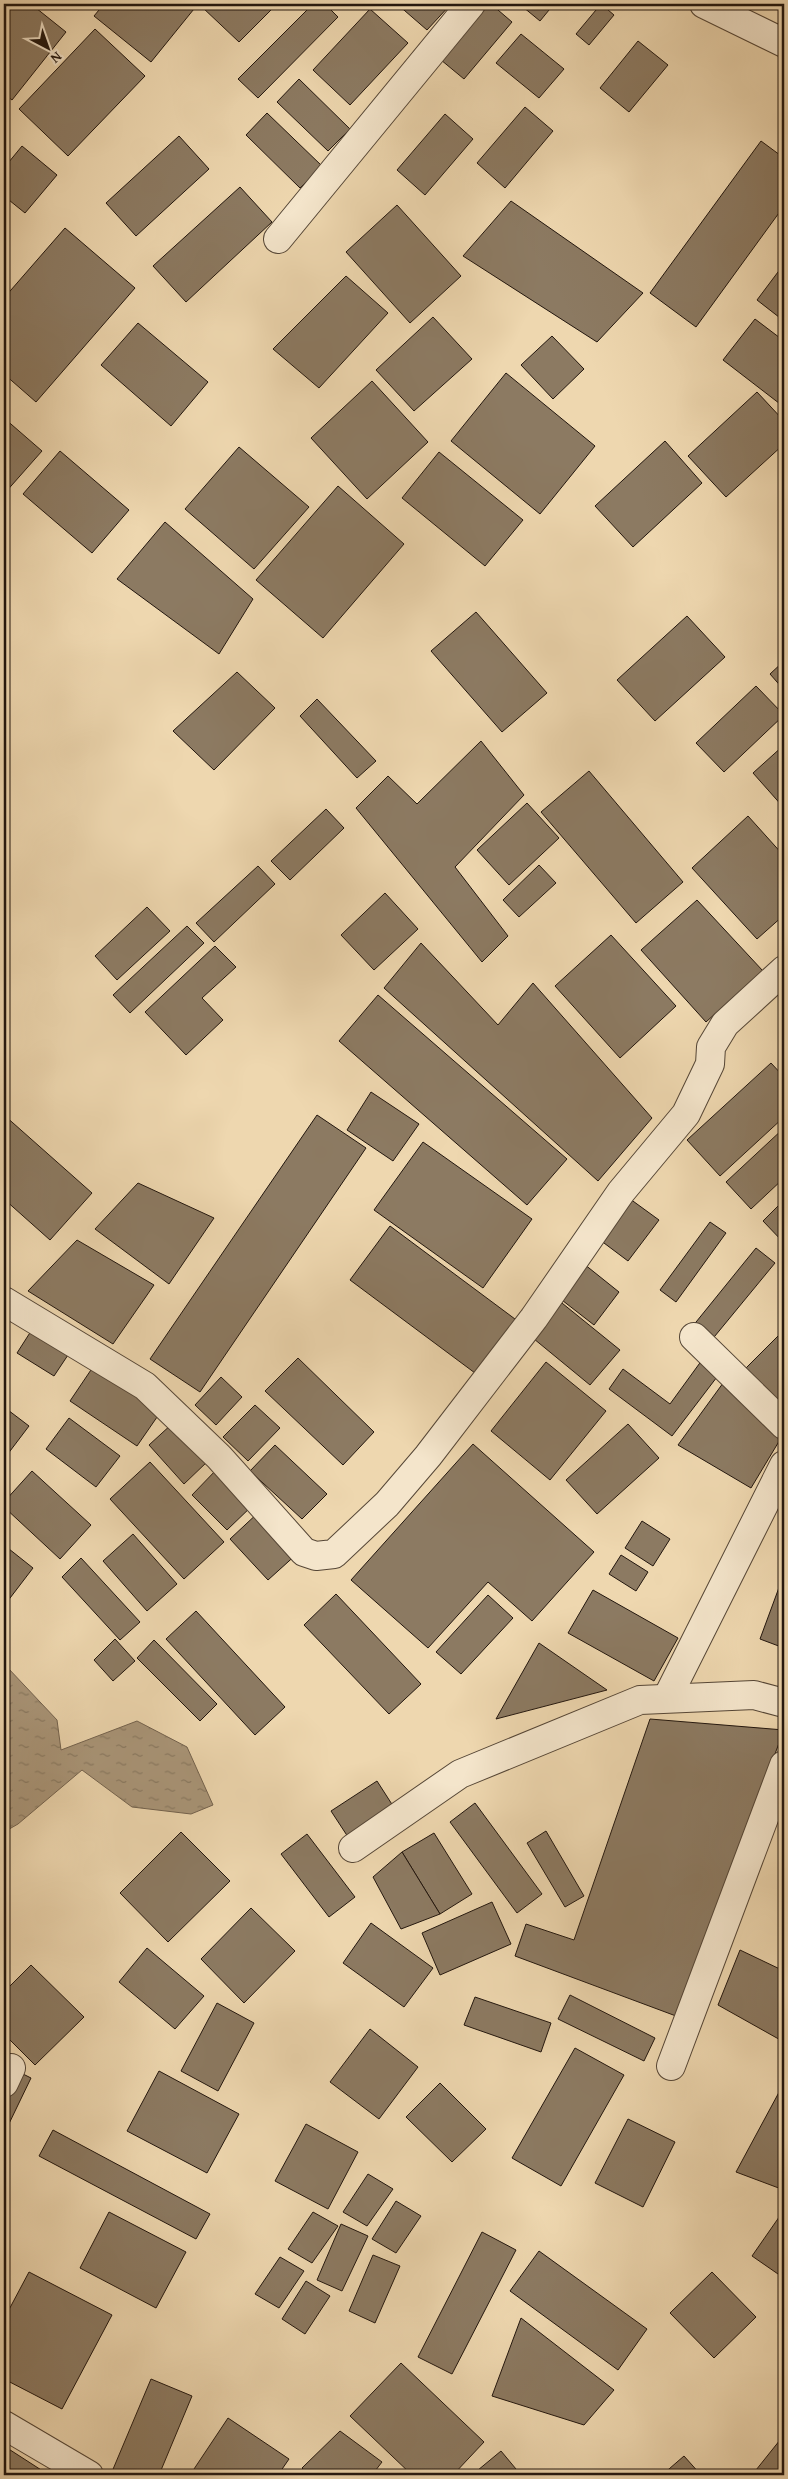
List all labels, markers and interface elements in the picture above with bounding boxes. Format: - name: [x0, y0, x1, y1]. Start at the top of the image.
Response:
- north arrow: [22, 22, 72, 72]
- text: N: [46, 47, 67, 69]

